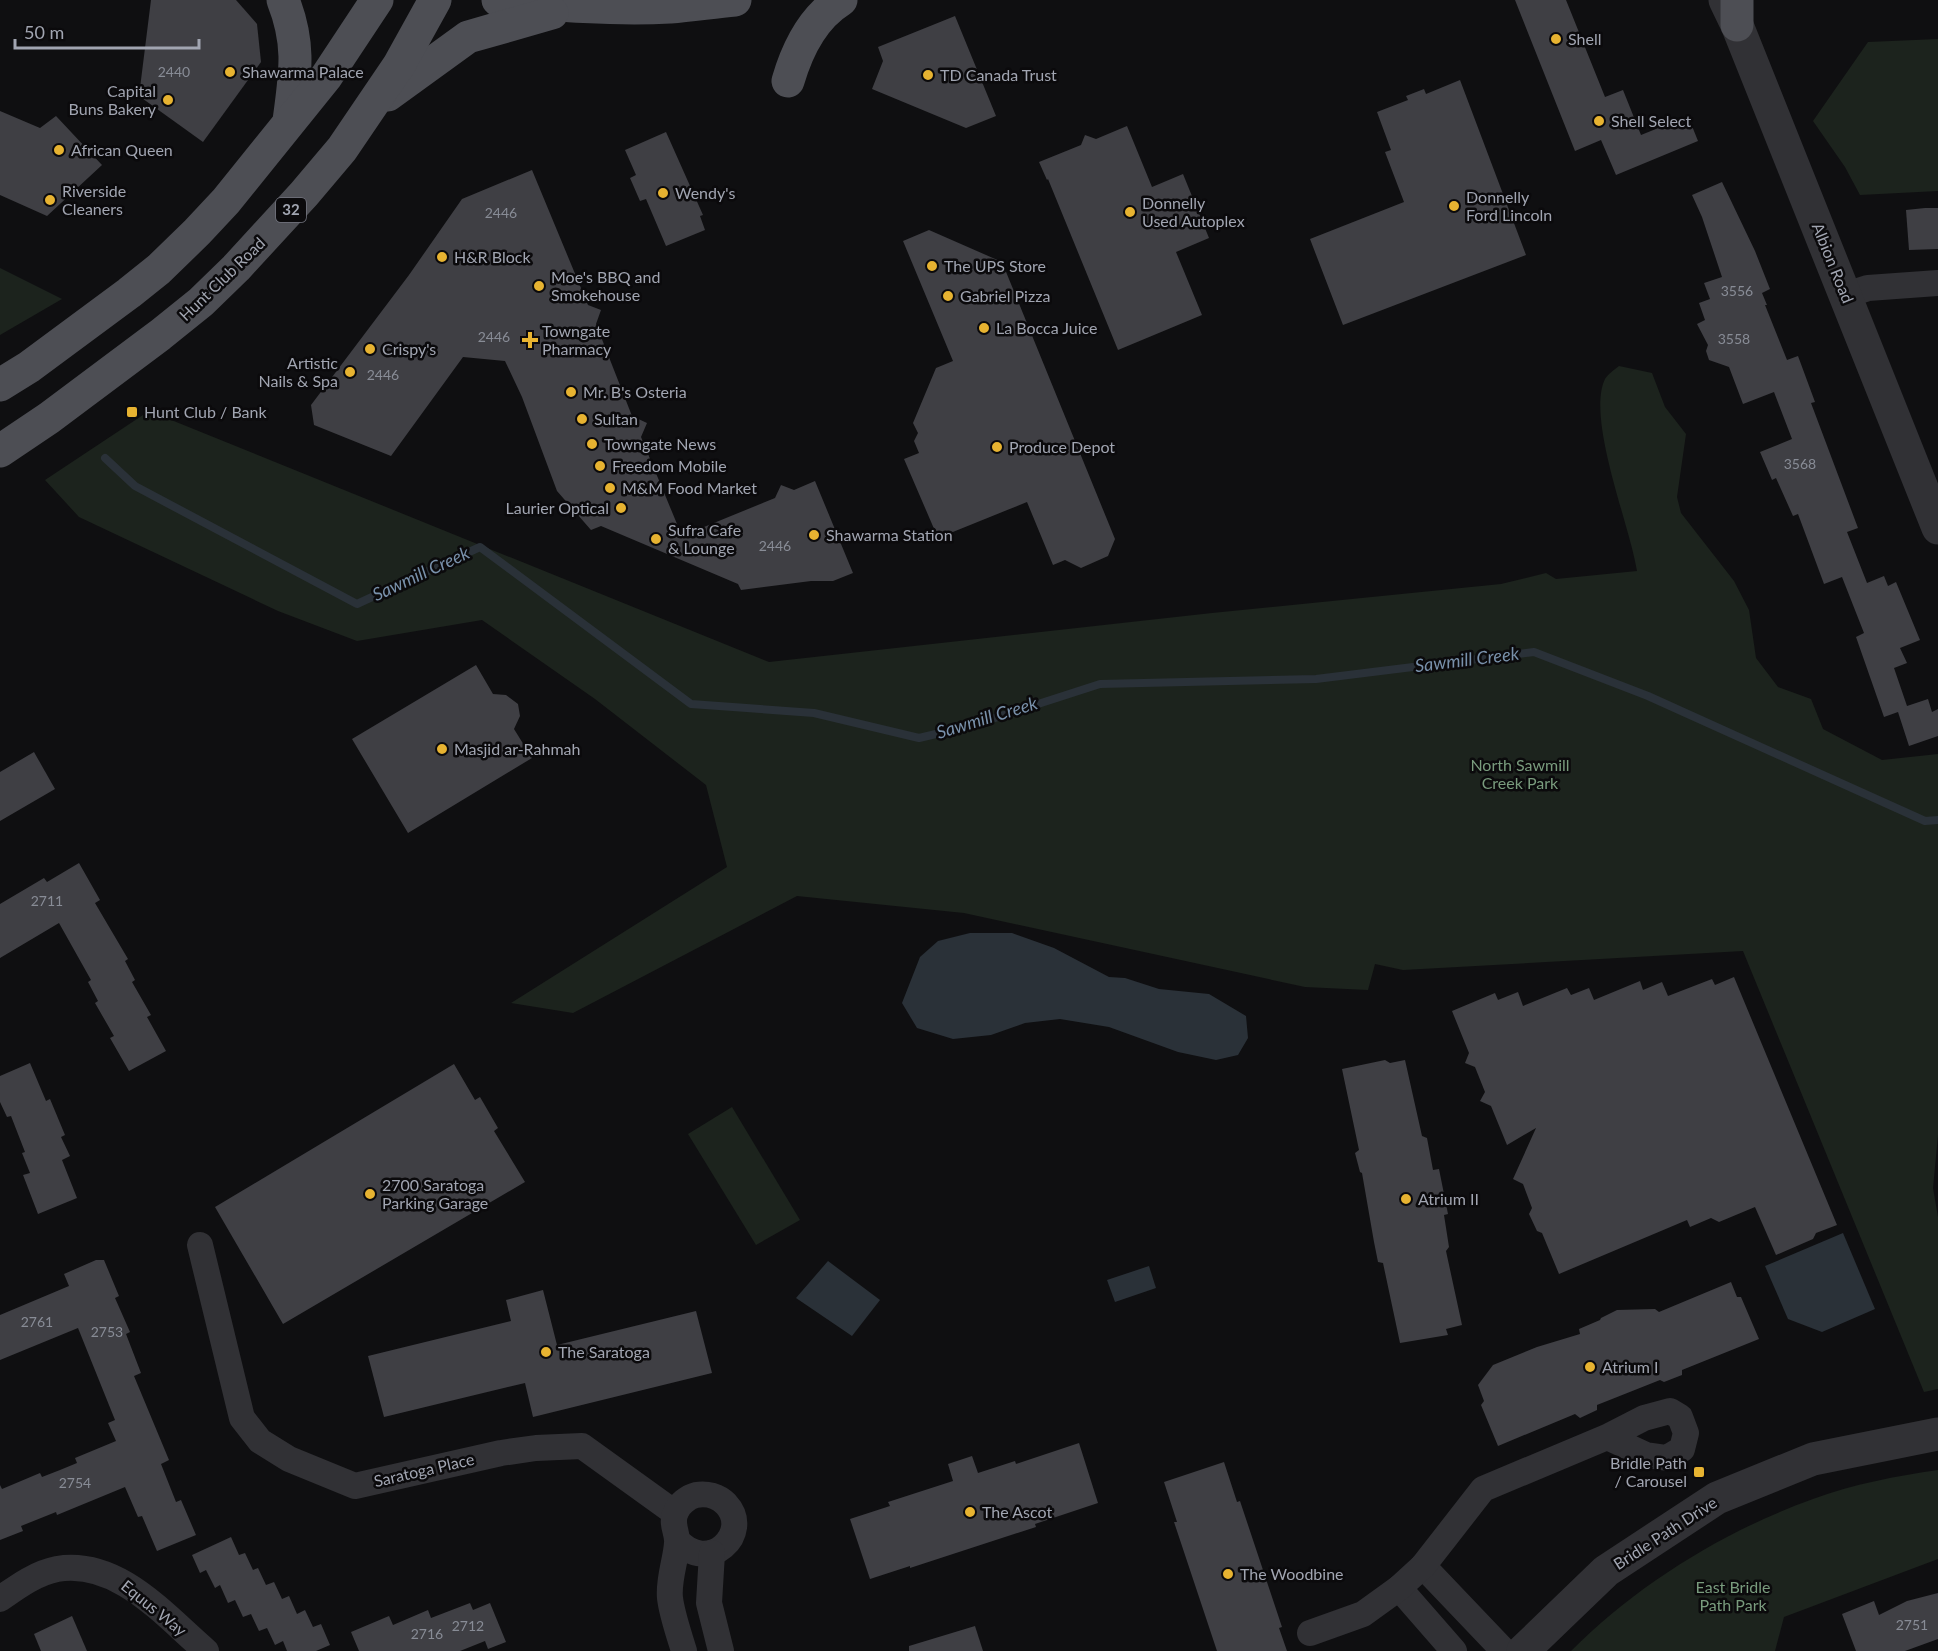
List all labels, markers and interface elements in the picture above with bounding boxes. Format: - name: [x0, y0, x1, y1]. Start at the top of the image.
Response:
- scale bar: [15, 12, 200, 50]
- text: 50 m: [24, 21, 64, 43]
- place label: Shell: [1568, 29, 1601, 48]
- marker: Shell: [1549, 32, 1563, 46]
- place label: Shawarma Palace: [242, 62, 364, 81]
- house number: 2440: [158, 63, 190, 80]
- marker: Shawarma Palace: [223, 65, 237, 79]
- place label: TD Canada Trust: [940, 65, 1057, 84]
- marker: TD Canada Trust: [921, 68, 935, 82]
- place label: Capital Buns Bakery: [69, 81, 157, 118]
- marker: Capital Buns Bakery: [161, 93, 175, 107]
- place label: Shell Select: [1611, 111, 1692, 130]
- marker: Shell Select: [1592, 114, 1606, 128]
- place label: African Queen: [71, 140, 173, 159]
- marker: African Queen: [52, 143, 66, 157]
- place label: Riverside Cleaners: [62, 181, 126, 218]
- place label: Wendy's: [675, 183, 735, 202]
- marker: Wendy's: [656, 186, 670, 200]
- place label: Donnelly Ford Lincoln: [1466, 187, 1552, 224]
- marker: Riverside Cleaners: [43, 193, 57, 207]
- place label: Donnelly Used Autoplex: [1142, 193, 1245, 230]
- road number: 32: [276, 198, 306, 222]
- marker: Donnelly Ford Lincoln: [1447, 199, 1461, 213]
- house number: 2446: [485, 204, 517, 221]
- marker: Donnelly Used Autoplex: [1123, 205, 1137, 219]
- street label: Albion Road: [1809, 220, 1858, 306]
- street label: Hunt Club Road: [175, 233, 268, 324]
- place label: H&R Block: [454, 247, 531, 266]
- marker: H&R Block: [435, 250, 449, 264]
- place label: The UPS Store: [944, 256, 1046, 275]
- marker: The UPS Store: [925, 259, 939, 273]
- place label: Moe's BBQ and Smokehouse: [551, 267, 660, 304]
- marker: Moe's BBQ and Smokehouse: [532, 279, 546, 293]
- house number: 3556: [1721, 282, 1753, 299]
- place label: Gabriel Pizza: [960, 286, 1050, 305]
- marker: Gabriel Pizza: [941, 289, 955, 303]
- place label: La Bocca Juice: [996, 318, 1098, 337]
- place label: Towngate Pharmacy: [542, 321, 612, 358]
- marker: La Bocca Juice: [977, 321, 991, 335]
- house number: 2446: [478, 328, 510, 345]
- house number: 3558: [1718, 330, 1750, 347]
- marker: Towngate Pharmacy: [523, 333, 537, 347]
- place label: Crispy's: [382, 339, 436, 358]
- marker: Crispy's: [363, 342, 377, 356]
- place label: Artistic Nails & Spa: [259, 353, 338, 390]
- marker: Artistic Nails & Spa: [343, 365, 357, 379]
- house number: 2446: [367, 366, 399, 383]
- place label: Mr. B's Osteria: [583, 382, 687, 401]
- marker: Mr. B's Osteria: [564, 385, 578, 399]
- place label: Hunt Club / Bank: [144, 402, 268, 421]
- marker: Hunt Club / Bank: [125, 405, 139, 419]
- place label: Sultan: [594, 409, 638, 428]
- marker: Sultan: [575, 412, 589, 426]
- place label: Towngate News: [604, 434, 716, 453]
- marker: Towngate News: [585, 437, 599, 451]
- place label: Produce Depot: [1009, 437, 1115, 456]
- marker: Produce Depot: [990, 440, 1004, 454]
- house number: 3568: [1784, 455, 1816, 472]
- place label: Freedom Mobile: [612, 456, 727, 475]
- marker: Freedom Mobile: [593, 459, 607, 473]
- place label: M&M Food Market: [622, 478, 757, 497]
- marker: M&M Food Market: [603, 481, 617, 495]
- place label: Laurier Optical: [505, 498, 609, 517]
- marker: Laurier Optical: [614, 501, 628, 515]
- place label: Sufra Cafe & Lounge: [668, 520, 741, 557]
- place label: Shawarma Station: [826, 525, 953, 544]
- marker: Shawarma Station: [807, 528, 821, 542]
- marker: Sufra Cafe & Lounge: [649, 532, 663, 546]
- house number: 2446: [759, 537, 791, 554]
- water label: Sawmill Creek: [369, 541, 473, 605]
- water label: Sawmill Creek: [1414, 642, 1521, 676]
- water label: Sawmill Creek: [933, 691, 1040, 743]
- place label: Masjid ar-Rahmah: [454, 739, 580, 758]
- marker: Masjid ar-Rahmah: [435, 742, 449, 756]
- park label: North Sawmill Creek Park: [1470, 755, 1570, 792]
- house number: 2711: [31, 892, 63, 909]
- place label: 2700 Saratoga Parking Garage: [382, 1175, 488, 1212]
- marker: 2700 Saratoga Parking Garage: [363, 1187, 377, 1201]
- place label: Atrium II: [1418, 1189, 1479, 1208]
- marker: Atrium II: [1399, 1192, 1413, 1206]
- house number: 2761: [21, 1313, 53, 1330]
- house number: 2753: [91, 1323, 123, 1340]
- place label: The Saratoga: [558, 1342, 650, 1361]
- marker: The Saratoga: [539, 1345, 553, 1359]
- place label: Atrium I: [1602, 1357, 1658, 1376]
- marker: Atrium I: [1583, 1360, 1597, 1374]
- street label: Saratoga Place: [372, 1449, 476, 1490]
- place label: Bridle Path / Carousel: [1610, 1453, 1687, 1490]
- marker: Bridle Path / Carousel: [1692, 1465, 1706, 1479]
- house number: 2754: [59, 1474, 91, 1491]
- street label: Bridle Path Drive: [1610, 1492, 1720, 1573]
- place label: The Ascot: [982, 1502, 1052, 1521]
- marker: The Ascot: [963, 1505, 977, 1519]
- place label: The Woodbine: [1240, 1564, 1344, 1583]
- marker: The Woodbine: [1221, 1567, 1235, 1581]
- street label: Equus Way: [118, 1576, 191, 1640]
- park label: East Bridle Path Park: [1696, 1577, 1770, 1614]
- house number: 2751: [1896, 1616, 1928, 1633]
- house number: 2712: [452, 1617, 484, 1634]
- house number: 2716: [411, 1625, 443, 1642]

